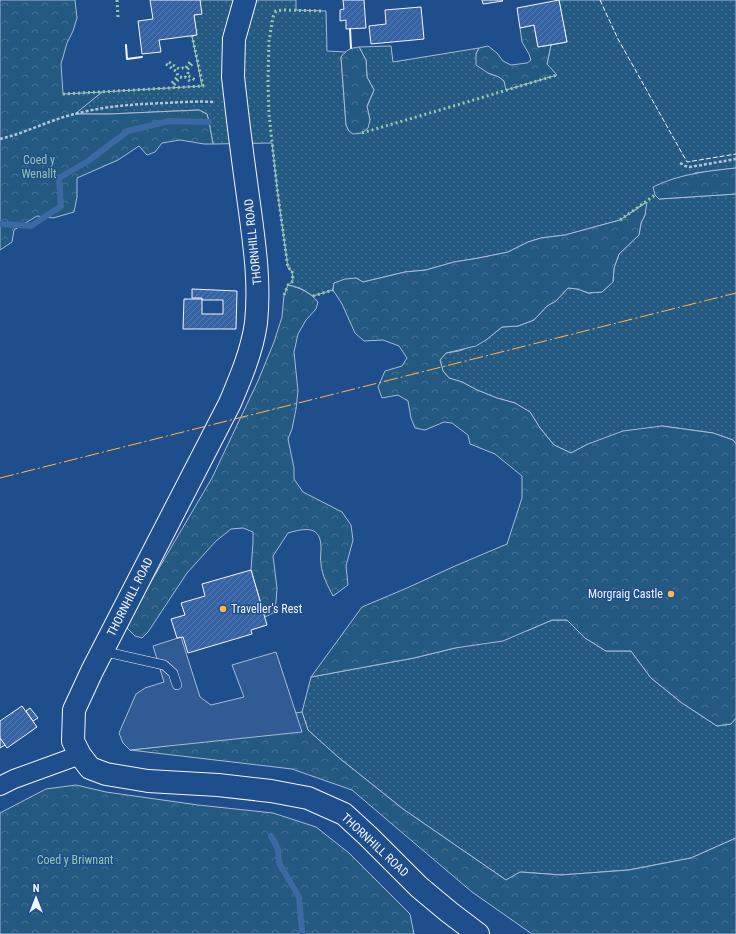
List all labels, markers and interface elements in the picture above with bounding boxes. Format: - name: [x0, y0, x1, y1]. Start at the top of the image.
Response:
- park label: Coed y Wenallt: [21, 153, 57, 181]
- street label: THORNHILL ROAD: [241, 198, 264, 286]
- street label: THORNHILL ROAD: [104, 555, 156, 639]
- place label: Morgraig Castle: [588, 587, 663, 601]
- marker: Morgraig Castle: [666, 589, 676, 599]
- place label: Traveller's Rest: [231, 602, 303, 616]
- marker: Traveller's Rest: [218, 604, 228, 614]
- street label: THORNHILL ROAD: [339, 810, 412, 880]
- park label: Coed y Briwnant: [37, 853, 114, 867]
- north arrow: [16, 878, 56, 918]
- text: N: [33, 882, 40, 895]

